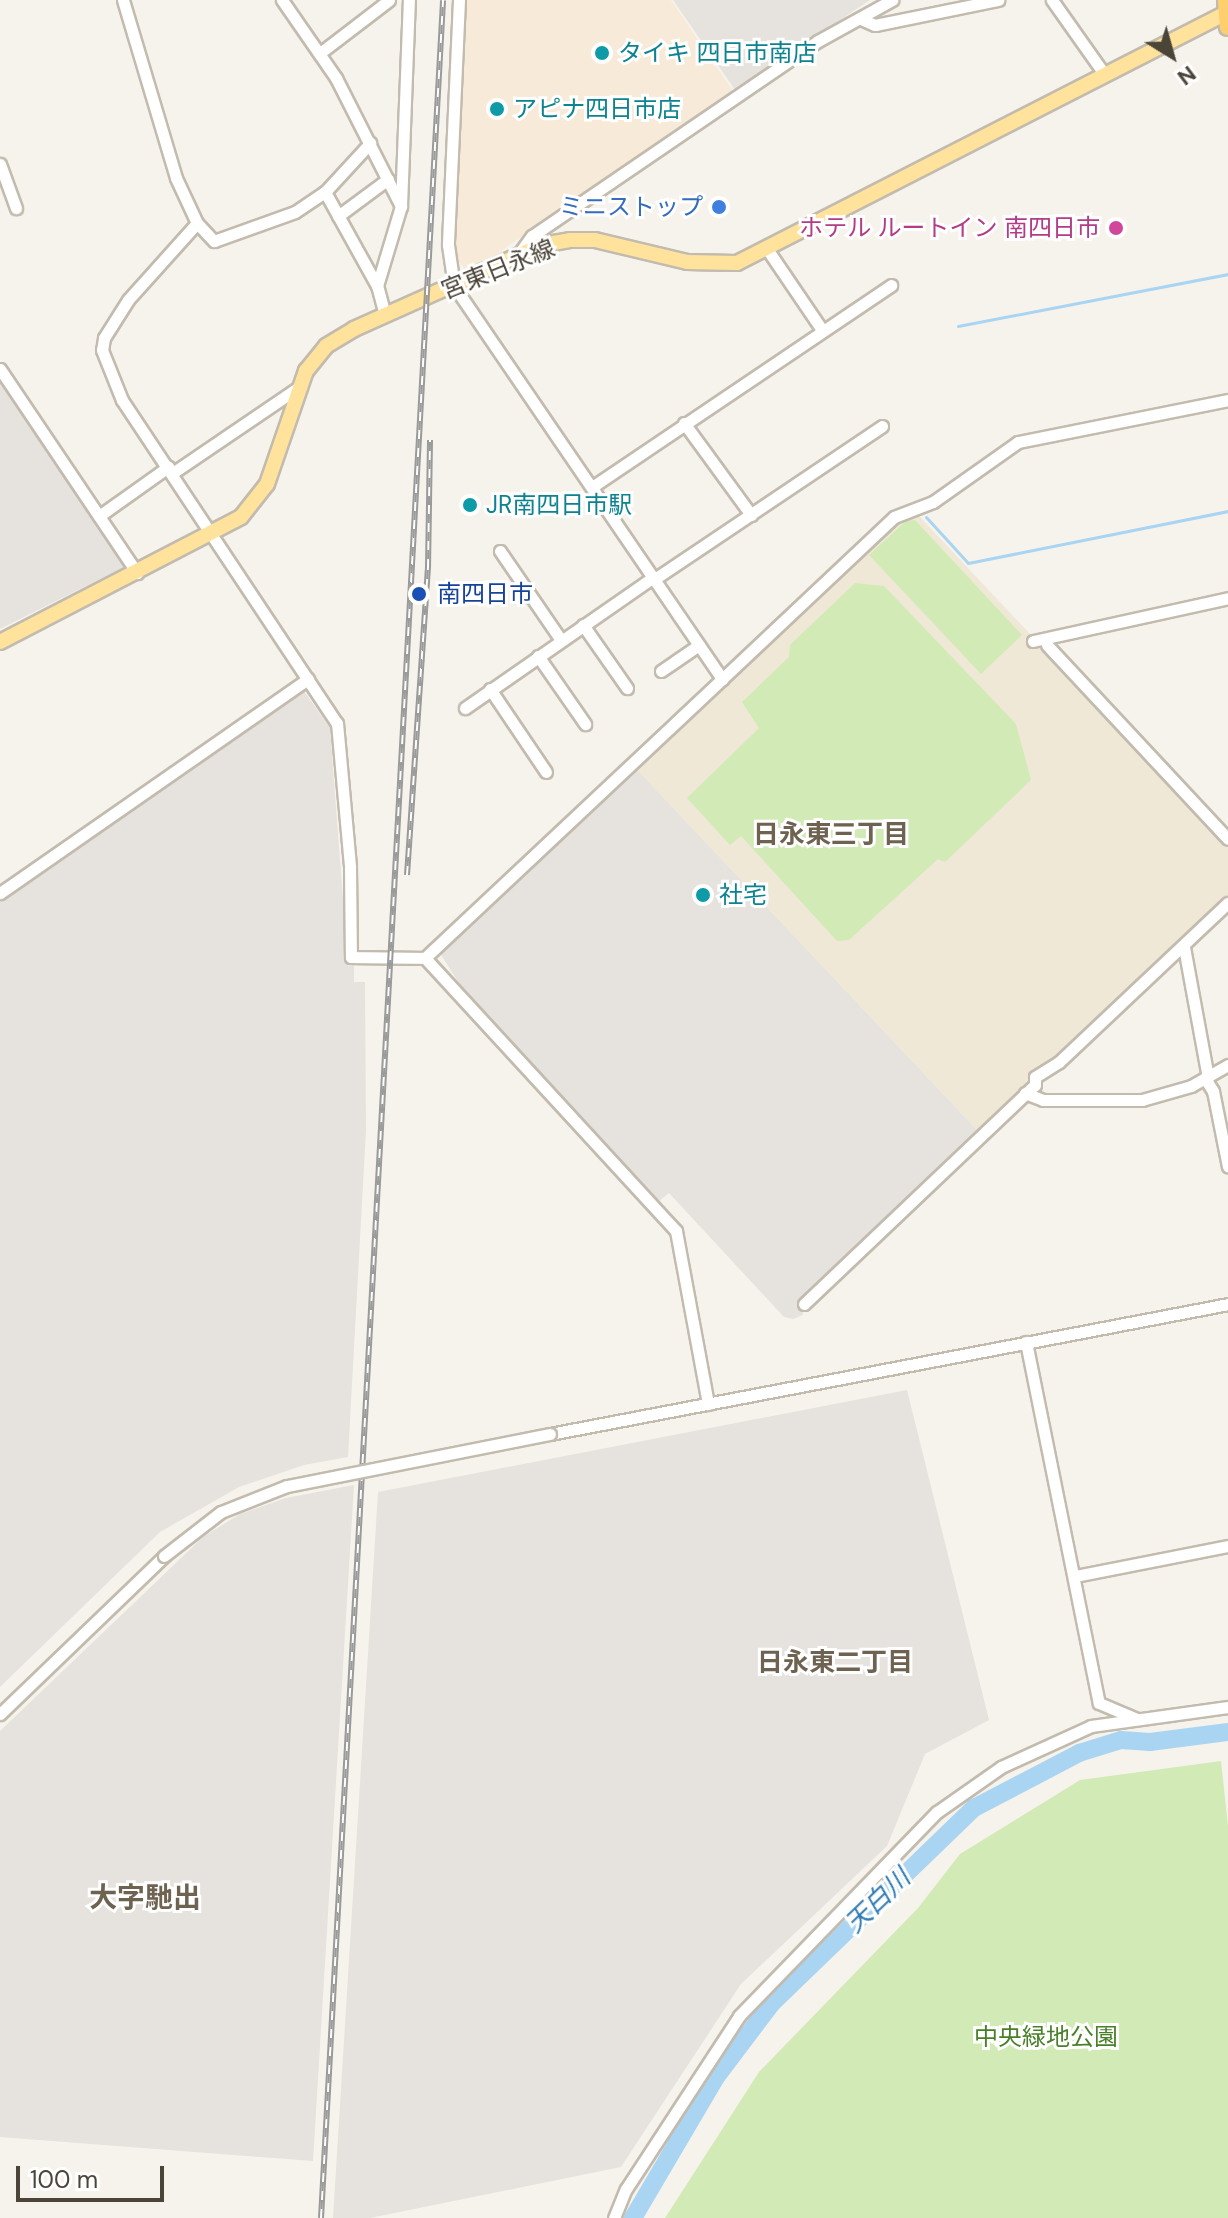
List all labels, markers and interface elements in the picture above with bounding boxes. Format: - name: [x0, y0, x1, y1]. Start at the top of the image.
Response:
- north arrow: [1132, 16, 1212, 96]
- place label: タイキ 四日市南店: [618, 39, 816, 67]
- marker: タイキ 四日市南店: [593, 44, 611, 62]
- text: N: [1172, 59, 1202, 92]
- place label: アピナ四日市店: [513, 95, 681, 123]
- marker: アピナ四日市店: [488, 100, 506, 118]
- place label: ミニストップ: [559, 193, 703, 221]
- marker: ミニストップ: [710, 198, 728, 216]
- place label: ホテル ルートイン 南四日市: [799, 214, 1100, 242]
- marker: ホテル ルートイン 南四日市: [1107, 219, 1125, 237]
- street label: 宮東日永線: [437, 233, 559, 305]
- place label: JR南四日市駅: [486, 491, 632, 519]
- marker: JR南四日市駅: [461, 496, 479, 514]
- place label: 南四日市: [437, 580, 533, 608]
- marker: 南四日市: [408, 583, 430, 605]
- district label: 日永東三丁目: [753, 819, 909, 851]
- place label: 社宅: [719, 881, 767, 909]
- marker: 社宅: [694, 886, 712, 904]
- district label: 日永東二丁目: [757, 1647, 913, 1679]
- water label: 天白川: [839, 1863, 917, 1939]
- district label: 大字馳出: [89, 1881, 201, 1915]
- park label: 中央緑地公園: [974, 2023, 1118, 2051]
- scale bar: [20, 2150, 168, 2200]
- text: 100 m: [30, 2164, 98, 2195]

